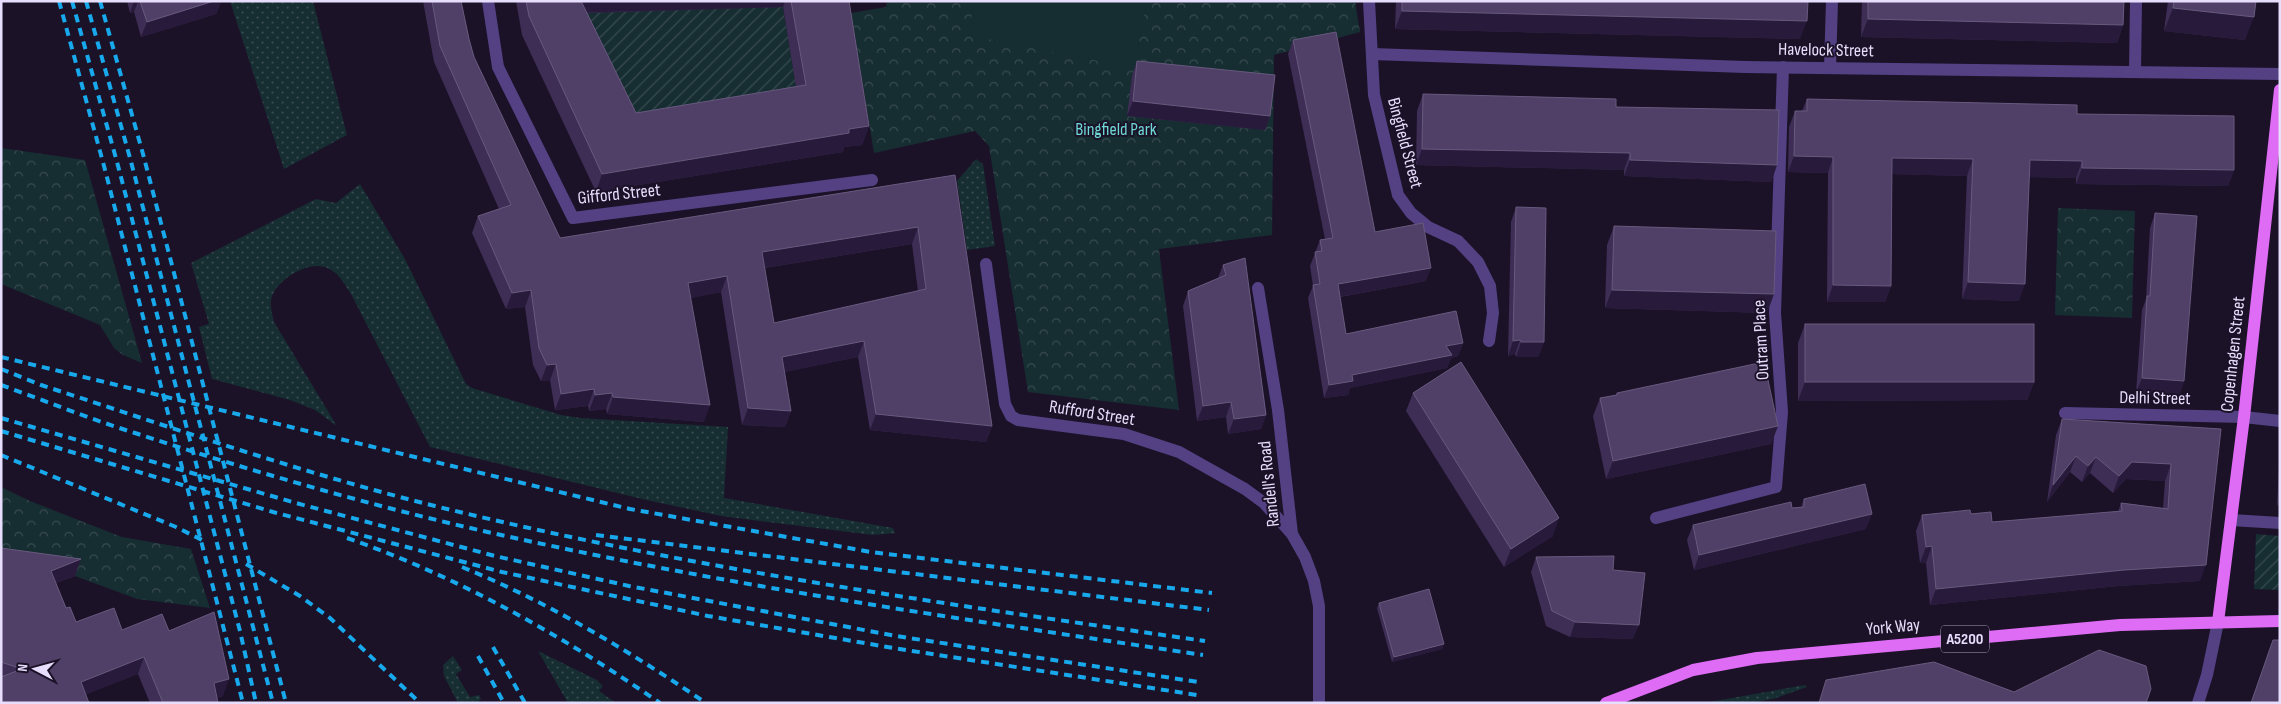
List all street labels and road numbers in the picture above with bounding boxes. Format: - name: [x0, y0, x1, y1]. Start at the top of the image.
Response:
- street label: Havelock Street: [1778, 39, 1875, 61]
- street label: Bingfield Street: [1383, 95, 1427, 191]
- street label: Gifford Street: [577, 179, 662, 209]
- street label: Copenhagen Street: [2216, 295, 2250, 413]
- street label: Outram Place: [1748, 299, 1774, 381]
- street label: Delhi Street: [2119, 387, 2191, 409]
- street label: Rufford Street: [1048, 396, 1137, 430]
- street label: Randell's Road: [1254, 440, 1284, 528]
- street label: York Way: [1865, 614, 1921, 640]
- road number: A5200: [1941, 626, 1989, 652]

